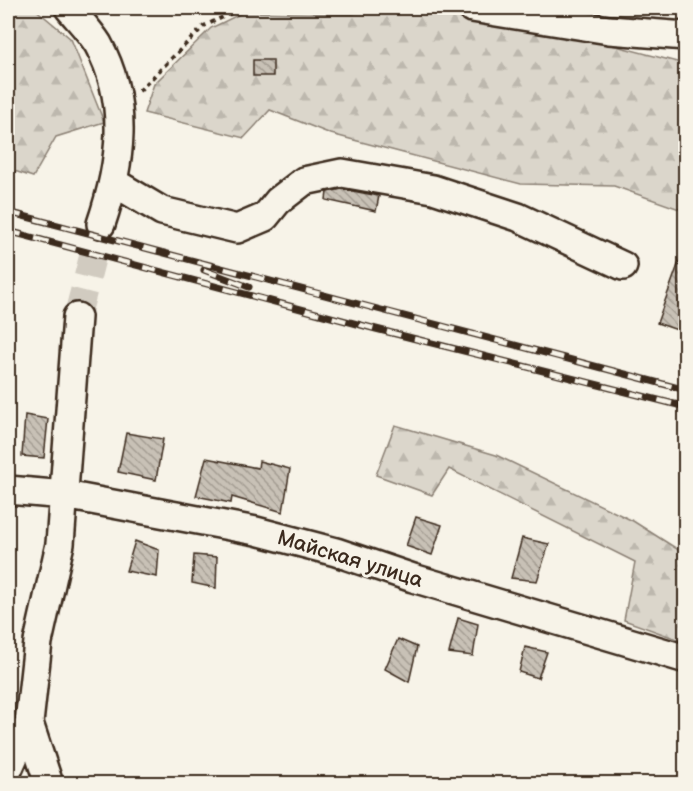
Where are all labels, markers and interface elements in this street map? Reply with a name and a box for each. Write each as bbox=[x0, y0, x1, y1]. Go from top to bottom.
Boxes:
street label: Майская улица bbox=[274, 525, 426, 593]

